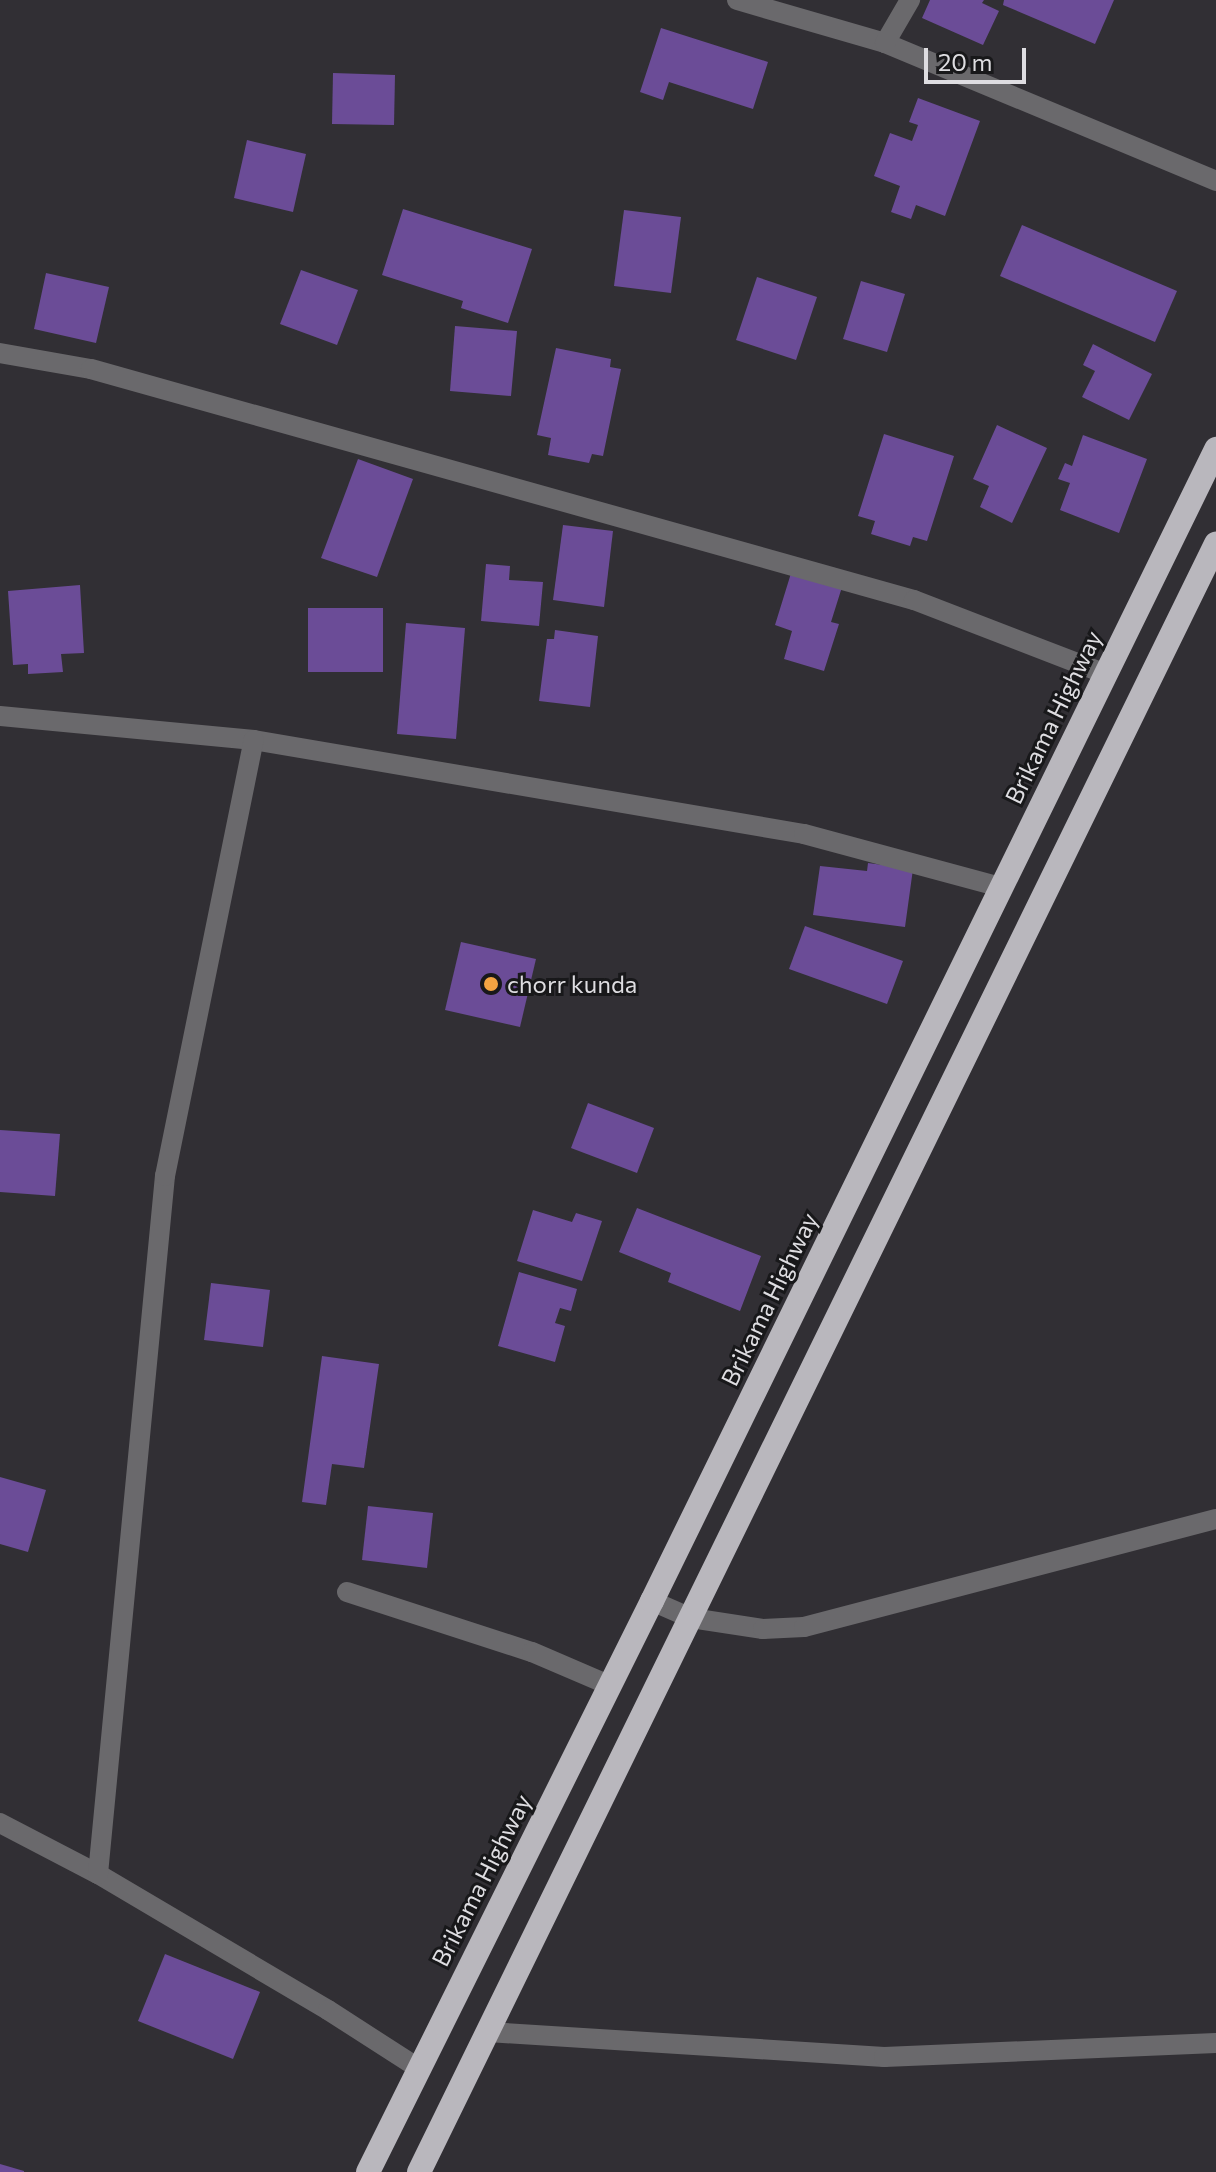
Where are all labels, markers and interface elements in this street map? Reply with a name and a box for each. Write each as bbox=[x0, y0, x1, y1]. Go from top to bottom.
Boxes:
scale bar bbox=[928, 32, 1030, 82]
text: 20 m bbox=[938, 47, 992, 76]
street label: Brikama Highway bbox=[999, 626, 1107, 808]
place label: chorr kunda bbox=[507, 970, 637, 998]
marker: chorr kunda bbox=[482, 975, 500, 993]
street label: Brikama Highway bbox=[715, 1208, 823, 1390]
street label: Brikama Highway bbox=[425, 1789, 537, 1971]

